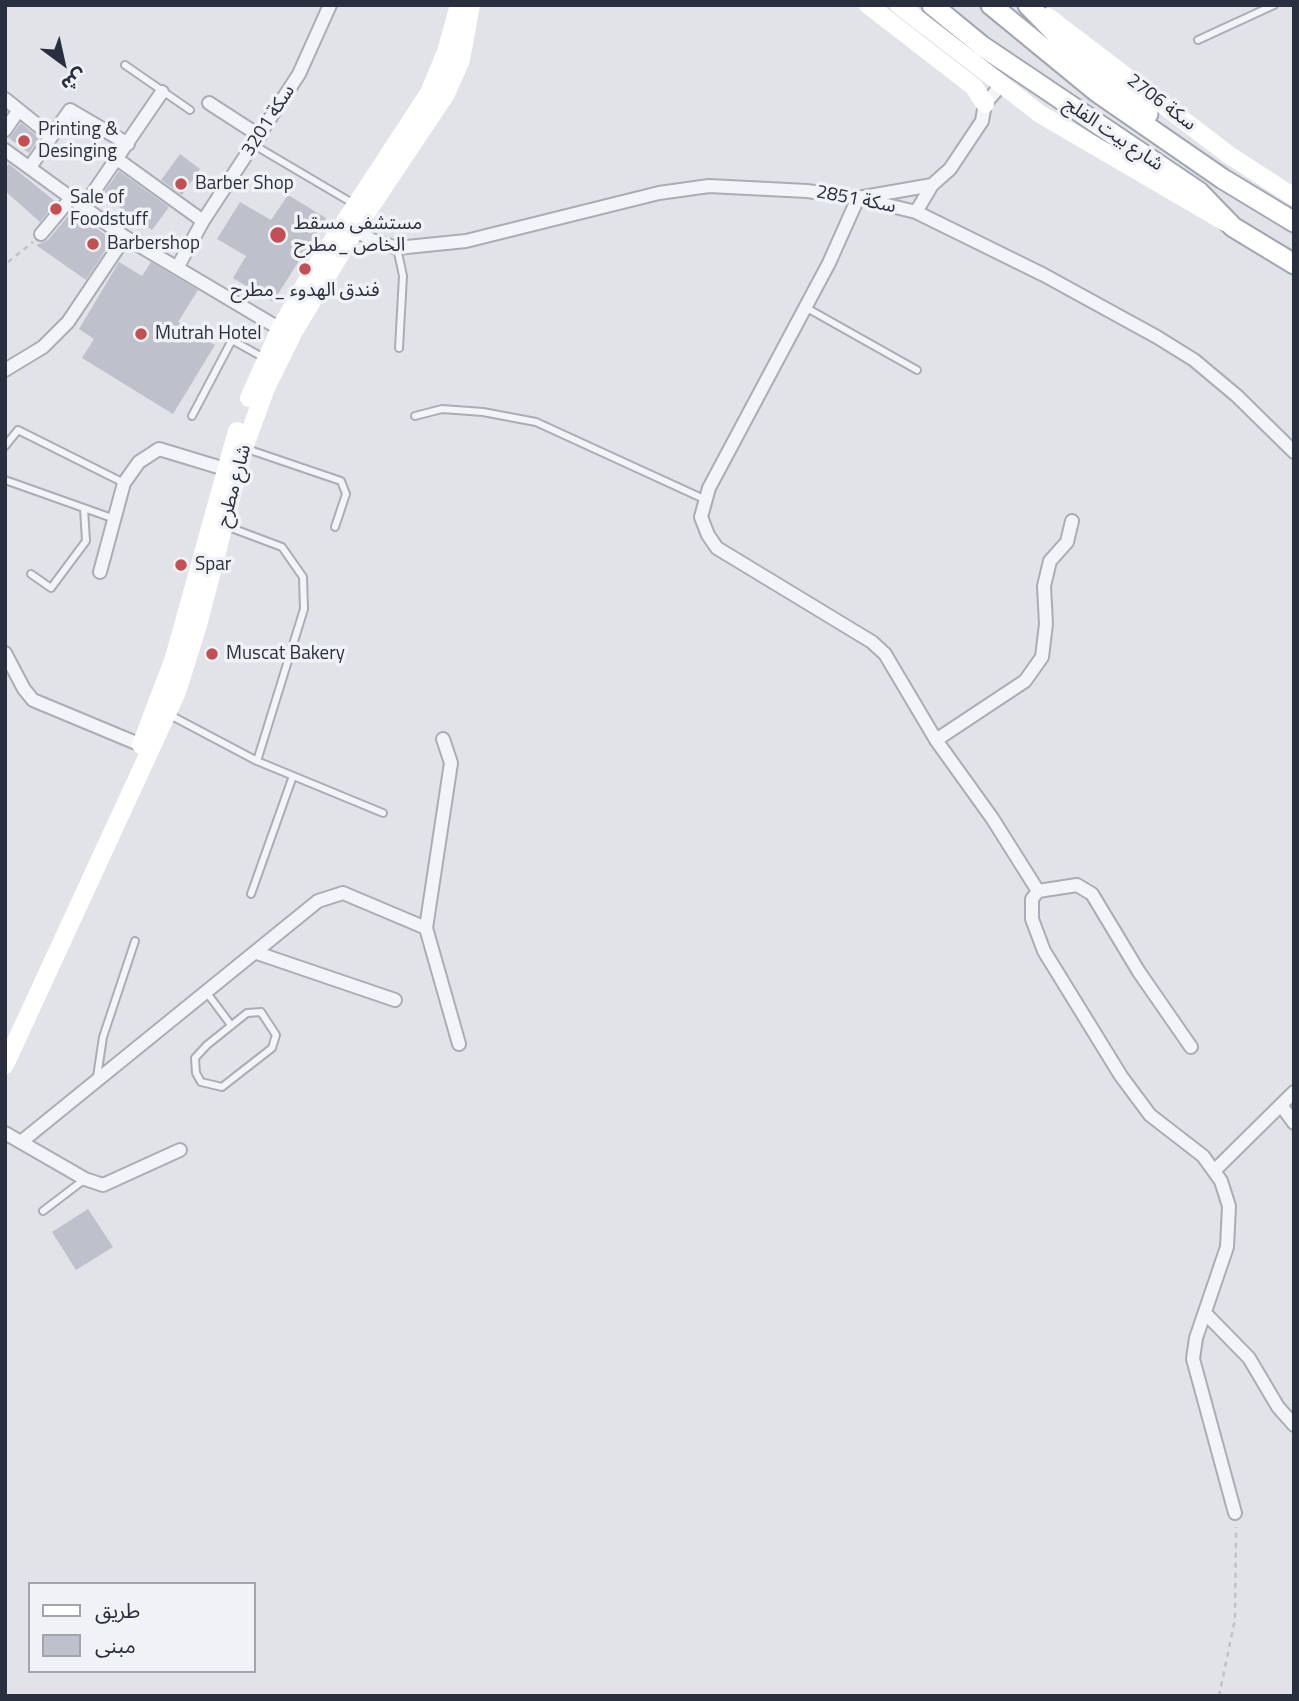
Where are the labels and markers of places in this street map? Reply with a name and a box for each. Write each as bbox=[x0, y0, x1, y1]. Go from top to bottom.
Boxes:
place label: Printing & Desinging bbox=[38, 119, 118, 163]
marker: Printing & Desinging bbox=[16, 133, 32, 149]
place label: Barber Shop bbox=[195, 173, 294, 195]
marker: Barber Shop bbox=[173, 176, 189, 192]
place label: Sale of Foodstuff bbox=[70, 187, 148, 231]
marker: Sale of Foodstuff bbox=[48, 201, 64, 217]
place label: مستشفى مسقط الخاص _مطرح bbox=[294, 213, 422, 257]
marker: مستشفى مسقط الخاص _مطرح bbox=[268, 225, 288, 245]
place label: Barbershop bbox=[107, 233, 200, 255]
marker: Barbershop bbox=[85, 236, 101, 252]
marker: فندق الهدوء _مطرح bbox=[297, 261, 313, 277]
place label: فندق الهدوء _مطرح bbox=[231, 280, 379, 302]
place label: Mutrah Hotel bbox=[155, 323, 262, 345]
marker: Mutrah Hotel bbox=[133, 326, 149, 342]
place label: Spar bbox=[195, 554, 231, 576]
marker: Spar bbox=[173, 557, 189, 573]
place label: Muscat Bakery bbox=[226, 643, 345, 665]
marker: Muscat Bakery bbox=[204, 646, 220, 662]

